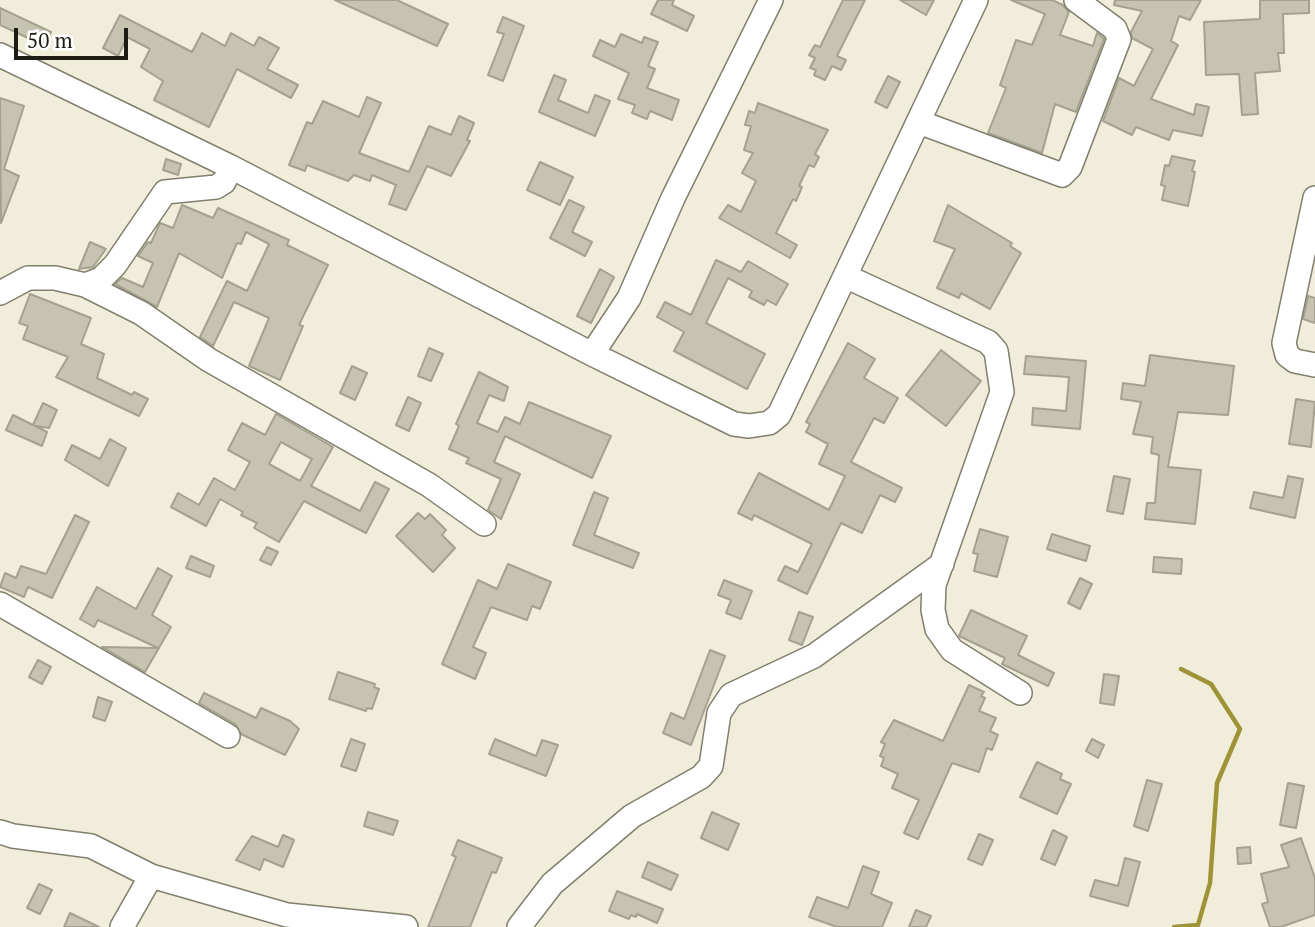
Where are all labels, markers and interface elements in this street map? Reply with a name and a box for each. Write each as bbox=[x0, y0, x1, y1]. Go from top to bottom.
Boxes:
scale bar bbox=[18, 14, 131, 58]
text: 50 m bbox=[27, 26, 73, 54]

